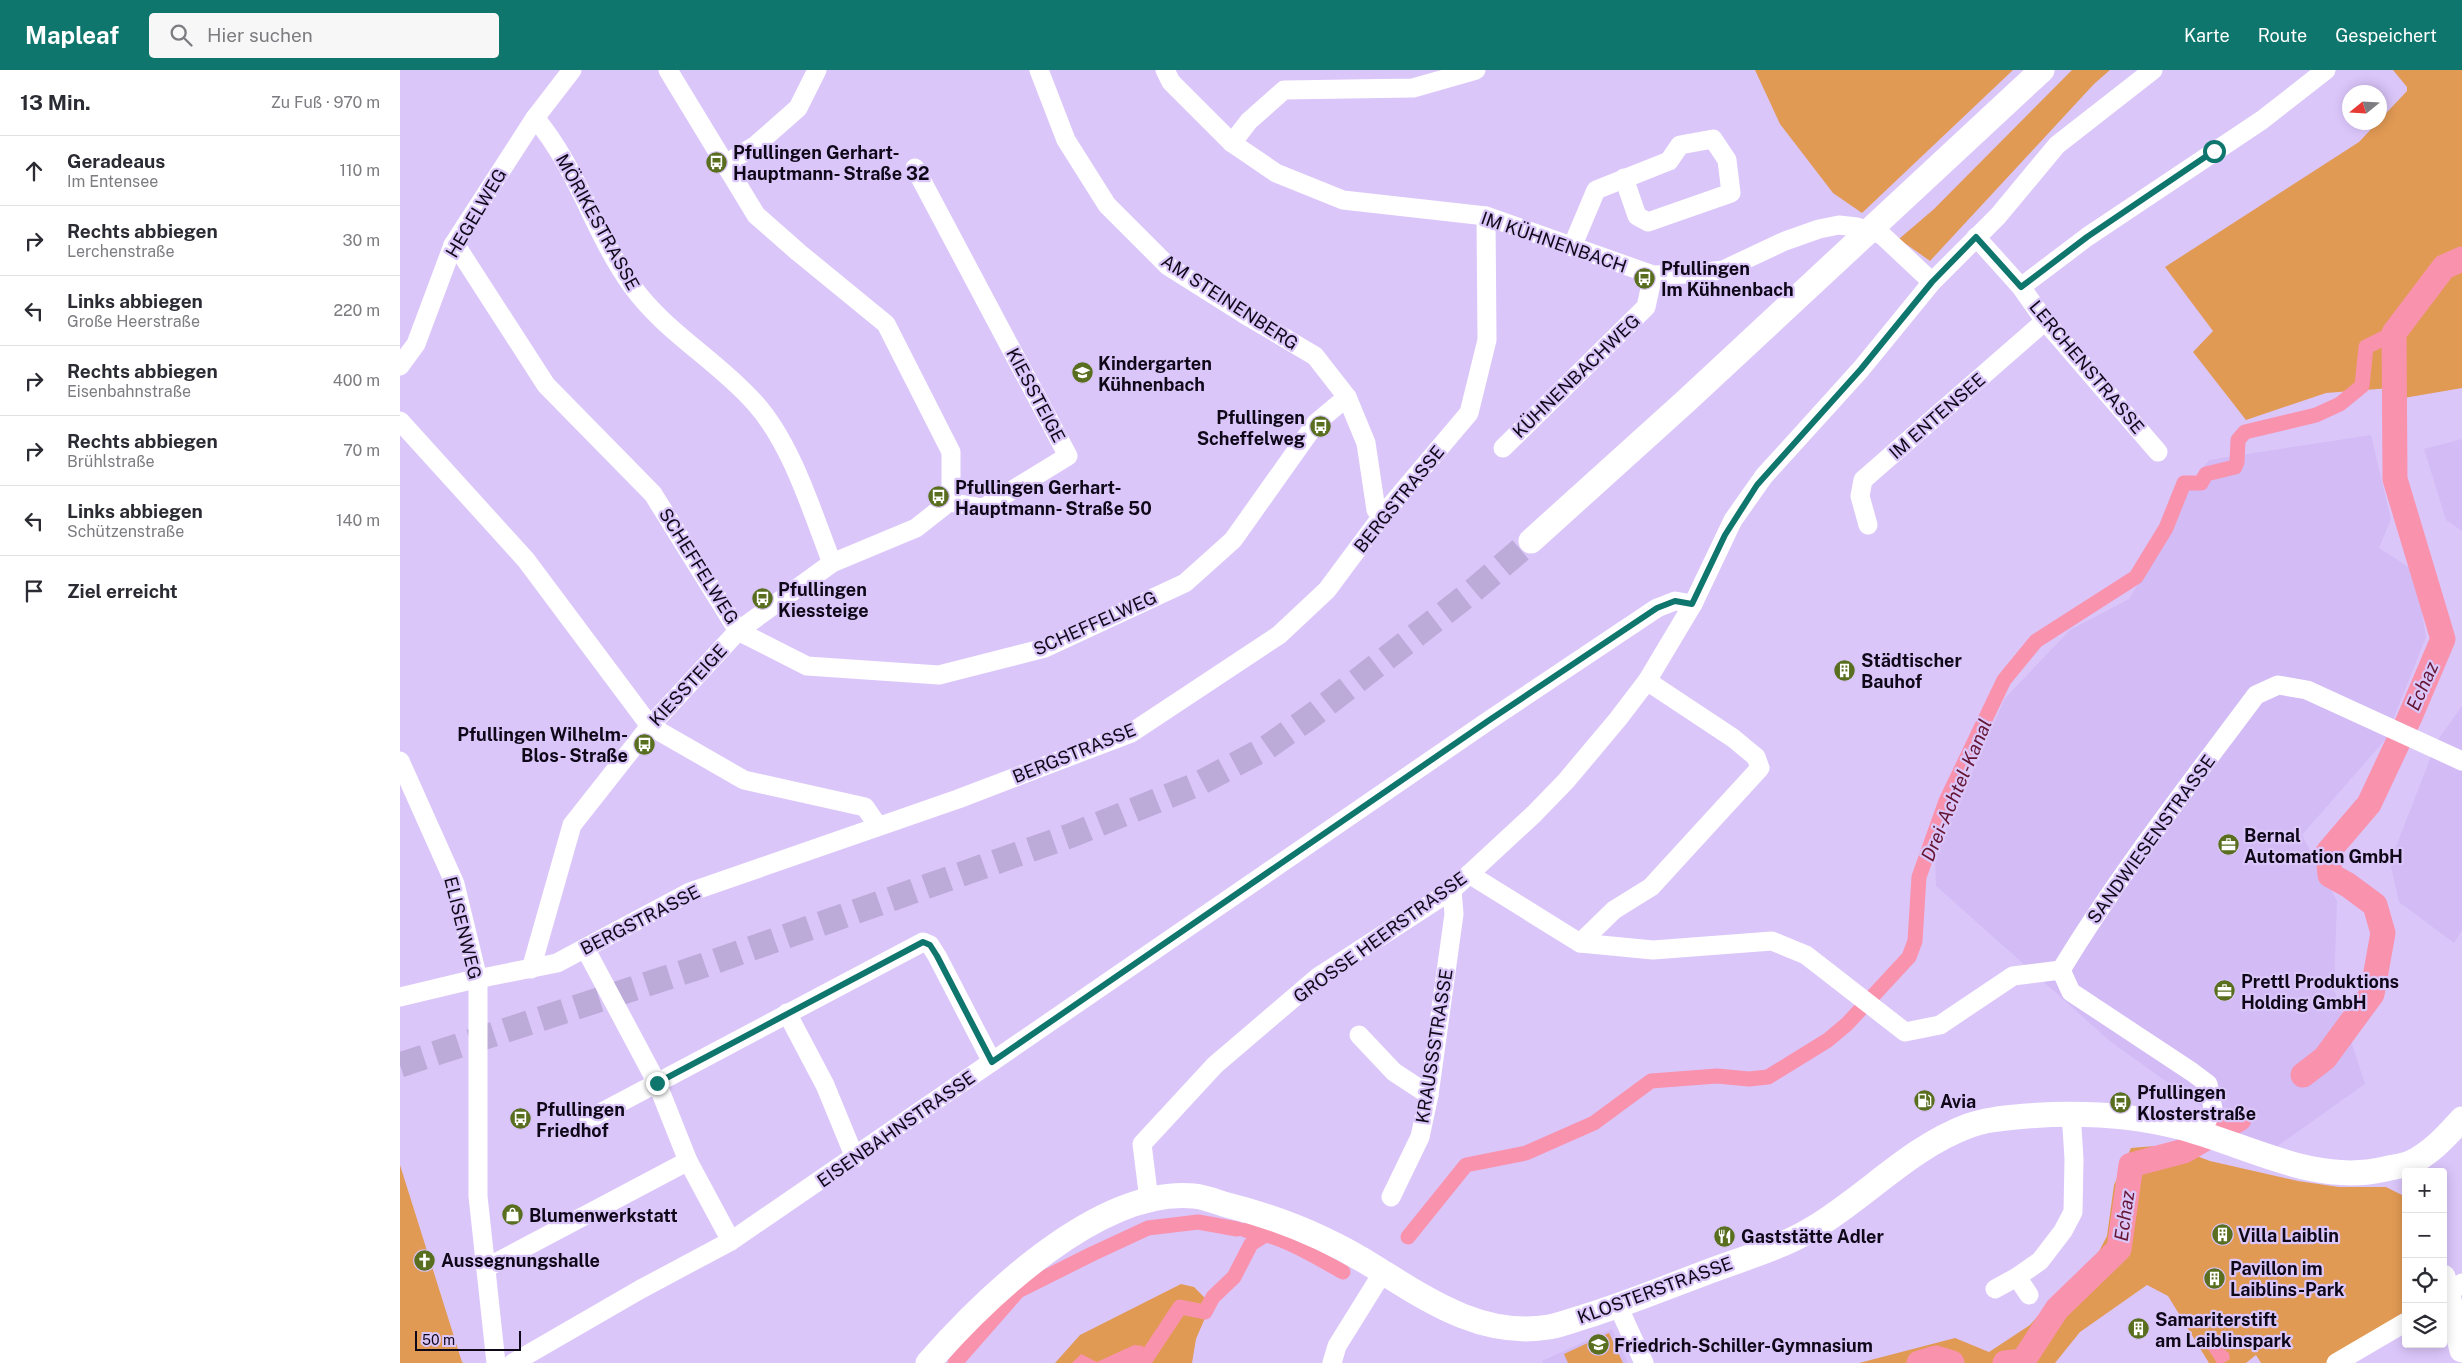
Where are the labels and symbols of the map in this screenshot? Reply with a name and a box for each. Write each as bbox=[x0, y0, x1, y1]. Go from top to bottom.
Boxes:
north arrow bbox=[2342, 85, 2387, 130]
route start bbox=[2203, 140, 2226, 163]
place label: Pfullingen Gerhart- Hauptmann- Straße 32 bbox=[733, 142, 929, 184]
street label: MÖRIKESTRASSE bbox=[552, 150, 645, 294]
bus stop icon: Pfullingen Gerhart- Hauptmann- Straße 32 bbox=[705, 150, 729, 174]
street label: HEGELWEG bbox=[441, 165, 511, 261]
street label: IM KÜHNENBACH bbox=[1478, 206, 1630, 277]
street label: AM STEINENBERG bbox=[1158, 250, 1302, 354]
place label: Pfullingen Im Kühnenbach bbox=[1661, 258, 1794, 300]
bus stop icon: Pfullingen Im Kühnenbach bbox=[1633, 266, 1657, 290]
street label: LERCHENSTRASSE bbox=[2025, 296, 2149, 438]
street label: KÜHNENBACHWEG bbox=[1507, 309, 1644, 442]
street label: KIESSTEIGE bbox=[1002, 344, 1070, 446]
place label: Kindergarten Kühnenbach bbox=[1098, 353, 1212, 395]
school or university icon: Kindergarten Kühnenbach bbox=[1070, 361, 1094, 385]
street label: IM ENTENSEE bbox=[1885, 369, 1989, 463]
place label: Pfullingen Scheffelweg bbox=[1197, 407, 1305, 449]
bus stop icon: Pfullingen Scheffelweg bbox=[1309, 415, 1333, 439]
street label: BERGSTRASSE bbox=[1350, 441, 1448, 557]
place label: Pfullingen Gerhart- Hauptmann- Straße 50 bbox=[955, 477, 1152, 519]
bus stop icon: Pfullingen Gerhart- Hauptmann- Straße 50 bbox=[927, 485, 951, 509]
street label: SCHEFFELWEG bbox=[655, 504, 743, 628]
place label: Pfullingen Kiessteige bbox=[778, 579, 869, 621]
street label: SCHEFFELWEG bbox=[1030, 586, 1160, 660]
bus stop icon: Pfullingen Kiessteige bbox=[750, 587, 774, 611]
street label: KIESSTEIGE bbox=[645, 640, 731, 730]
place label: Städtischer Bauhof bbox=[1861, 650, 1962, 692]
building icon: Städtischer Bauhof bbox=[1833, 658, 1857, 682]
water label: Echaz bbox=[2402, 658, 2442, 714]
water label: Drei-Achtel-Kanal bbox=[1916, 716, 1996, 864]
street label: BERGSTRASSE bbox=[1009, 719, 1139, 787]
place label: Pfullingen Wilhelm- Blos- Straße bbox=[457, 724, 628, 766]
bus stop icon: Pfullingen Wilhelm- Blos- Straße bbox=[632, 732, 656, 756]
street label: SANDWIESENSTRASSE bbox=[2083, 751, 2219, 927]
place label: Bernal Automation GmbH bbox=[2244, 825, 2403, 867]
office icon: Bernal Automation GmbH bbox=[2216, 833, 2240, 857]
street label: GROSSE HEERSTRASSE bbox=[1289, 867, 1471, 1007]
street label: ELISENWEG bbox=[440, 874, 486, 982]
street label: BERGSTRASSE bbox=[577, 881, 703, 959]
street label: KRAUSSSTRASSE bbox=[1411, 967, 1457, 1125]
place label: Prettl Produktions Holding GmbH bbox=[2241, 971, 2399, 1013]
office icon: Prettl Produktions Holding GmbH bbox=[2213, 979, 2237, 1003]
street label: EISENBAHNSTRASSE bbox=[813, 1067, 979, 1191]
route end bbox=[646, 1072, 669, 1095]
place label: Pfullingen Klosterstraße bbox=[2137, 1082, 2256, 1124]
fuel station icon: Avia bbox=[1912, 1089, 1936, 1113]
bus stop icon: Pfullingen Klosterstraße bbox=[2109, 1090, 2133, 1114]
place label: Avia bbox=[1940, 1091, 1976, 1112]
place label: Pfullingen Friedhof bbox=[536, 1099, 625, 1141]
bus stop icon: Pfullingen Friedhof bbox=[508, 1107, 532, 1131]
water label: Echaz bbox=[2110, 1189, 2138, 1243]
shop icon: Blumenwerkstatt bbox=[501, 1203, 525, 1227]
place label: Blumenwerkstatt bbox=[529, 1205, 678, 1226]
building icon: Villa Laiblin bbox=[2210, 1223, 2234, 1247]
restaurant icon: Gaststätte Adler bbox=[1713, 1224, 1737, 1248]
place label: Villa Laiblin bbox=[2238, 1225, 2339, 1246]
place label: Gaststätte Adler bbox=[1741, 1226, 1884, 1247]
church icon: Aussegnungshalle bbox=[413, 1248, 437, 1272]
place label: Aussegnungshalle bbox=[441, 1250, 600, 1271]
street label: KLOSTERSTRASSE bbox=[1575, 1252, 1735, 1328]
place label: Pavillon im Laiblins-Park bbox=[2230, 1258, 2345, 1300]
building icon: Pavillon im Laiblins-Park bbox=[2202, 1266, 2226, 1290]
place label: Samariterstift am Laiblinspark bbox=[2155, 1309, 2292, 1351]
building icon: Samariterstift am Laiblinspark bbox=[2127, 1317, 2151, 1341]
scale bar bbox=[415, 1328, 521, 1351]
school or university icon: Friedrich-Schiller-Gymnasium bbox=[1586, 1333, 1610, 1357]
place label: Friedrich-Schiller-Gymnasium bbox=[1614, 1335, 1873, 1356]

